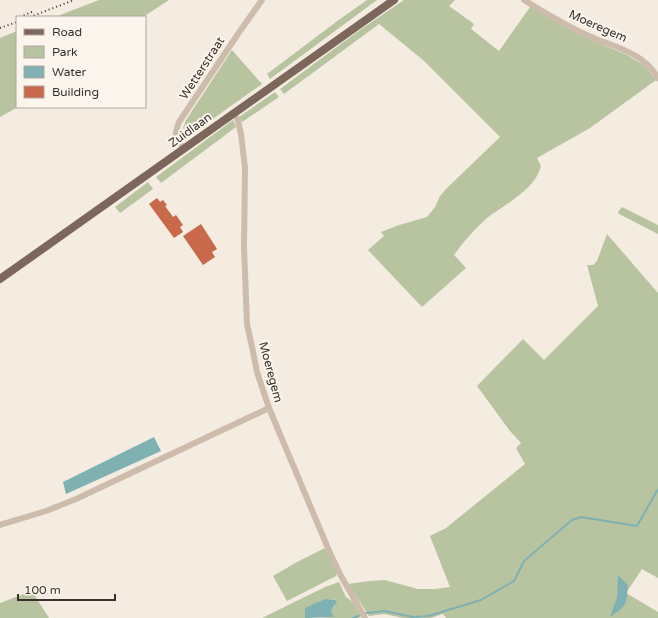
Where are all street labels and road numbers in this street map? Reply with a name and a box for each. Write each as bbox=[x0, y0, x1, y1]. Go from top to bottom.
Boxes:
street label: Moeregem bbox=[567, 7, 629, 45]
street label: Wetterstraat bbox=[177, 34, 228, 102]
street label: Zuidlaan bbox=[166, 110, 214, 150]
street label: Moeregem bbox=[256, 340, 286, 404]

